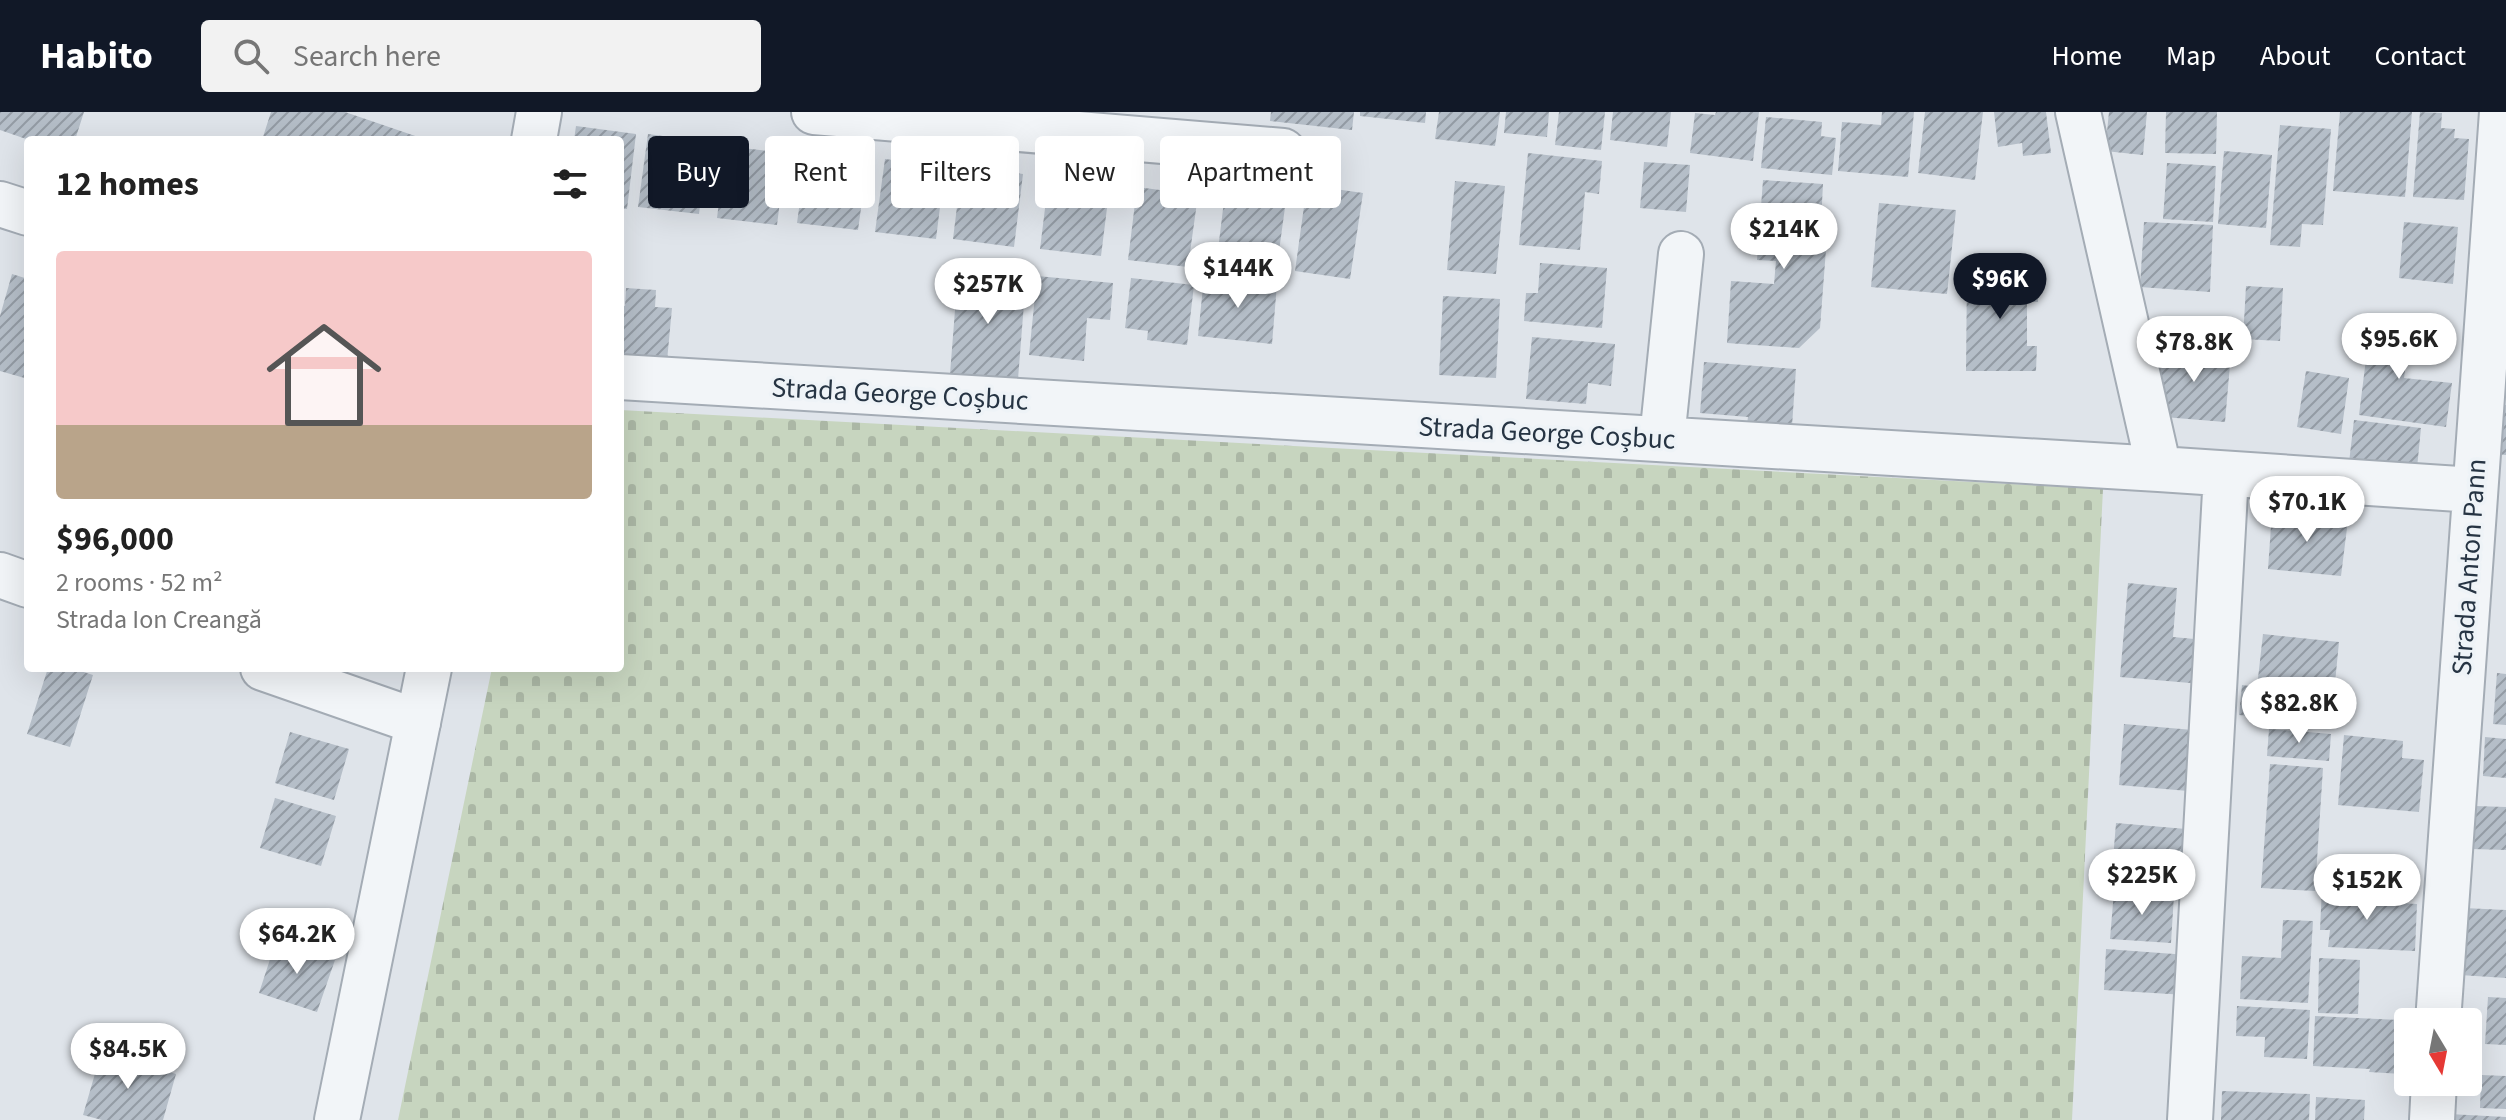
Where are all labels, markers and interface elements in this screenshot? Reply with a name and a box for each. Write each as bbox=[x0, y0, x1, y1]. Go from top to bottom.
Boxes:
search box bbox=[201, 20, 761, 92]
text: Habito bbox=[40, 29, 153, 83]
icon: search bbox=[229, 34, 273, 78]
text: Search here bbox=[293, 35, 441, 78]
text: Home bbox=[2051, 36, 2122, 76]
text: Map bbox=[2166, 36, 2216, 76]
text: About bbox=[2260, 36, 2331, 76]
text: Contact bbox=[2375, 36, 2466, 76]
chip: Buy bbox=[648, 136, 749, 208]
chip: Rent bbox=[765, 136, 875, 208]
chip: Filters bbox=[891, 136, 1019, 208]
chip: New bbox=[1035, 136, 1144, 208]
chip: Apartment bbox=[1160, 136, 1341, 208]
text: 12 homes bbox=[56, 160, 199, 209]
icon: filters bbox=[548, 162, 592, 206]
pin: $214K bbox=[1728, 203, 1840, 271]
text: $214K bbox=[1749, 210, 1819, 247]
pin: $144K bbox=[1182, 242, 1294, 310]
text: $144K bbox=[1203, 249, 1273, 286]
pin: $96K bbox=[1953, 253, 2047, 321]
pin: $257K bbox=[932, 258, 1044, 326]
text: $96K bbox=[1971, 260, 2029, 297]
text: $257K bbox=[953, 265, 1023, 302]
icon: home bbox=[252, 303, 396, 447]
pin: $95.6K bbox=[2334, 313, 2464, 381]
pin: $78.8K bbox=[2129, 316, 2259, 384]
text: $95.6K bbox=[2360, 320, 2438, 357]
text: $78.8K bbox=[2155, 323, 2233, 360]
street label: Strada George Coșbuc bbox=[770, 367, 1030, 421]
street label: Strada George Coșbuc bbox=[1417, 406, 1677, 460]
street label: Strada Anton Pann bbox=[2441, 457, 2497, 677]
pin: $70.1K bbox=[2242, 476, 2372, 544]
text: $70.1K bbox=[2268, 483, 2346, 520]
text: $96,000 bbox=[56, 515, 174, 564]
text: 2 rooms · 52 m² bbox=[56, 564, 223, 601]
text: Strada Ion Creangă bbox=[56, 601, 262, 638]
pin: $82.8K bbox=[2234, 677, 2364, 745]
text: $82.8K bbox=[2260, 684, 2338, 721]
pin: $225K bbox=[2086, 849, 2198, 917]
pin: $152K bbox=[2311, 854, 2423, 922]
text: $225K bbox=[2107, 856, 2177, 893]
text: $152K bbox=[2332, 861, 2402, 898]
pin: $64.2K bbox=[232, 908, 362, 976]
text: $64.2K bbox=[258, 915, 336, 952]
north arrow bbox=[2394, 1008, 2482, 1096]
map controls bbox=[2394, 1008, 2482, 1096]
pin: $84.5K bbox=[63, 1023, 193, 1091]
text: $84.5K bbox=[89, 1030, 167, 1067]

